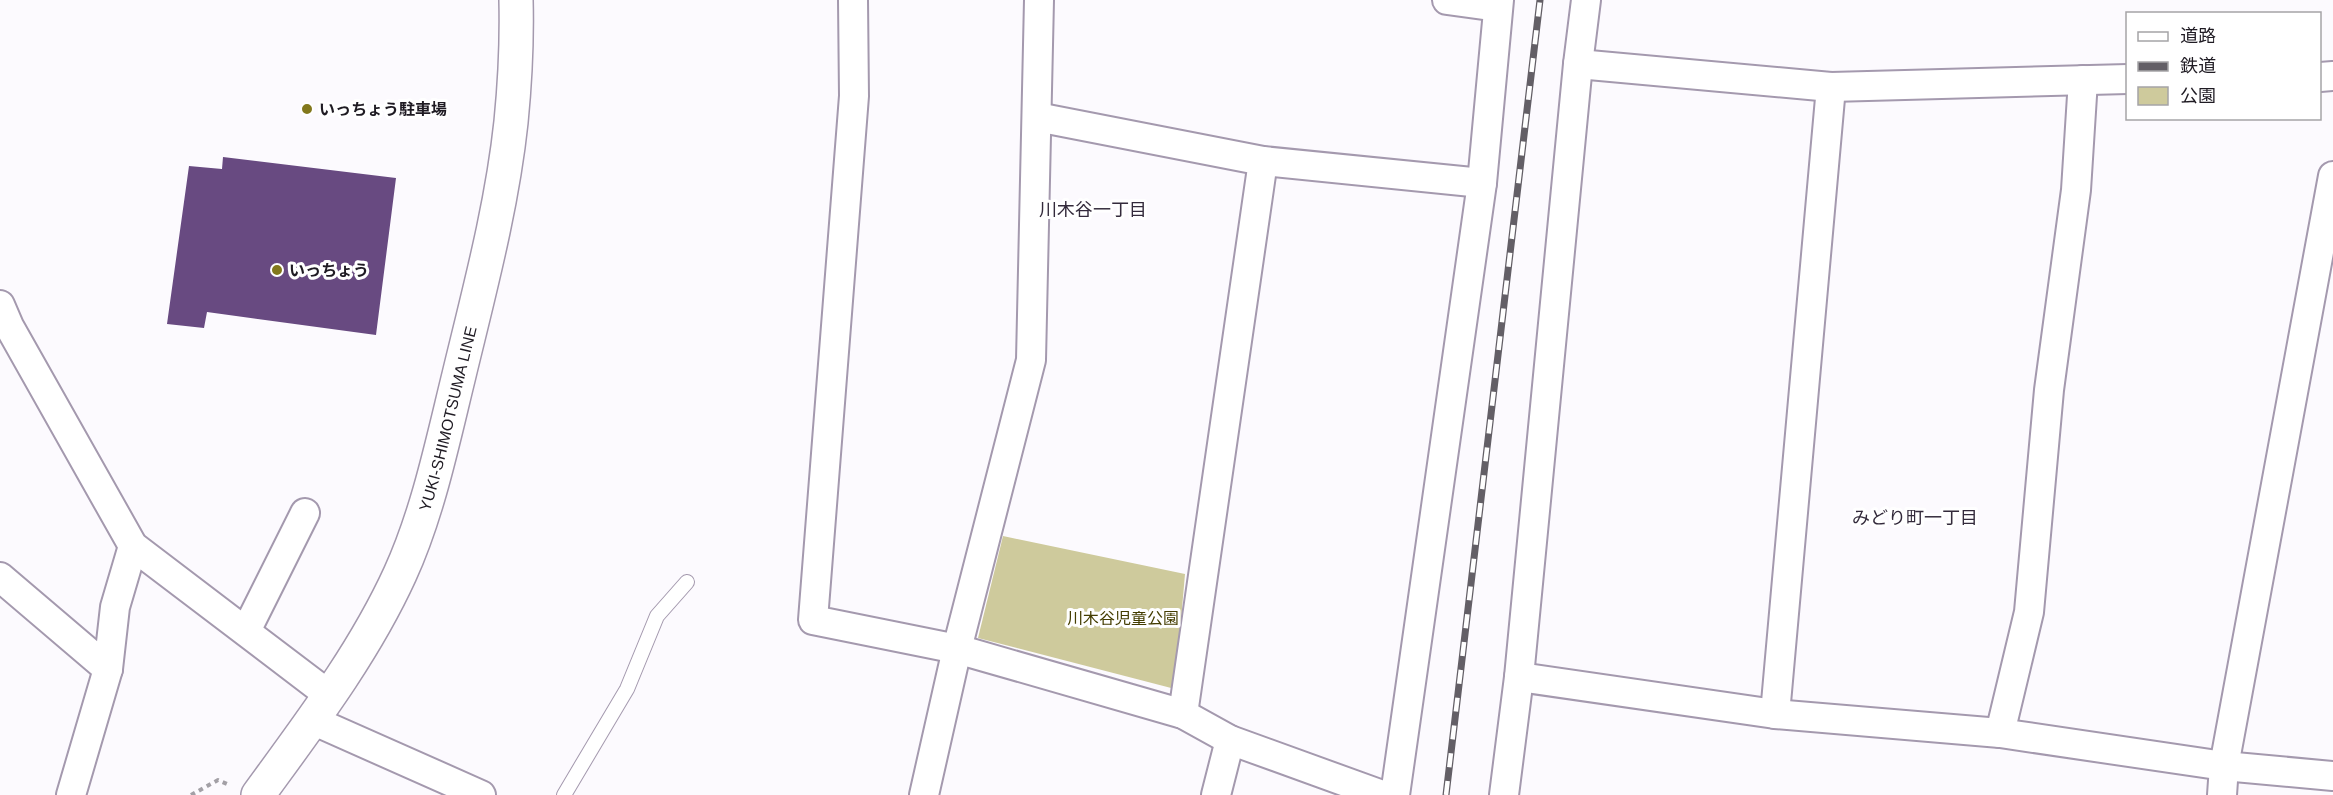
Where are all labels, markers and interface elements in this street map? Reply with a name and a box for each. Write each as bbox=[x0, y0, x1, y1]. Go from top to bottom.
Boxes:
legend bbox=[2126, 12, 2321, 120]
text: 道路 bbox=[2180, 26, 2216, 46]
text: 鉄道 bbox=[2180, 56, 2216, 76]
text: 公園 bbox=[2180, 86, 2216, 106]
place label: いっちょう駐車場 bbox=[319, 101, 447, 118]
marker: いっちょう駐車場 bbox=[300, 102, 314, 116]
district label: 川木谷一丁目 bbox=[1039, 200, 1147, 220]
place label: いっちょう bbox=[289, 262, 369, 279]
marker: いっちょう bbox=[270, 263, 284, 277]
street label: YUKI-SHIMOTSUMA LINE bbox=[416, 324, 480, 513]
district label: みどり町一丁目 bbox=[1852, 508, 1978, 528]
park label: 川木谷児童公園 bbox=[1067, 610, 1179, 627]

